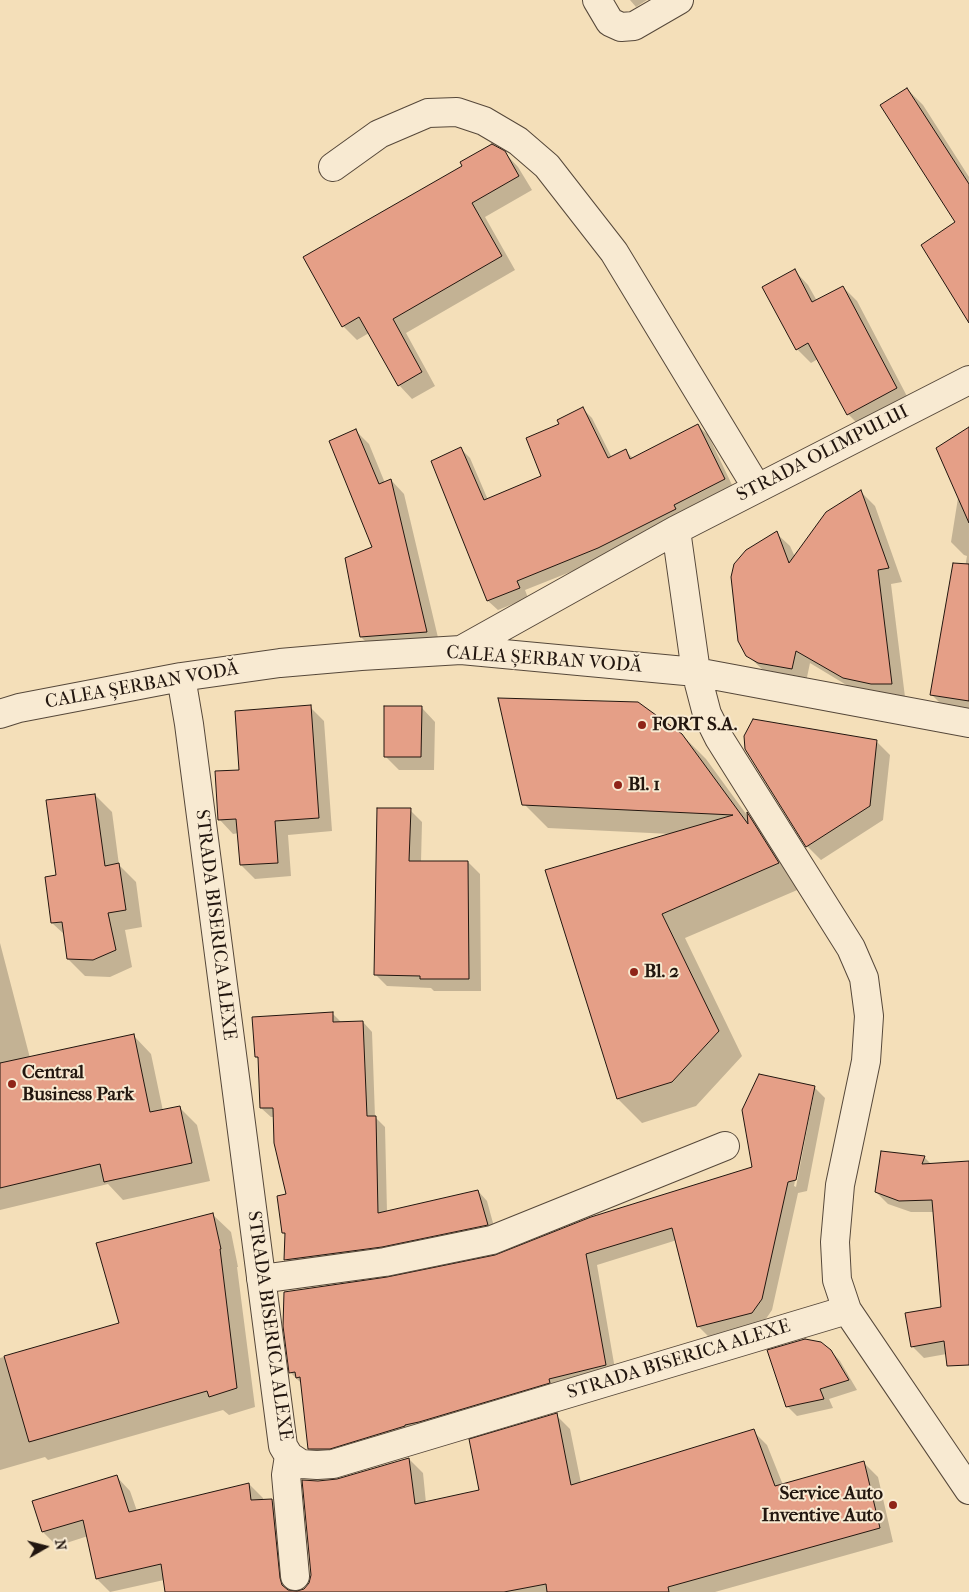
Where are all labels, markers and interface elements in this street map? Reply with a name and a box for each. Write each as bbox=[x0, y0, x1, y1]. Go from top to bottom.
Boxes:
street label: STRADA OLIMPULUI bbox=[733, 401, 913, 507]
street label: CALEA ȘERBAN VODĂ bbox=[445, 642, 643, 678]
street label: CALEA ȘERBAN VODĂ bbox=[43, 658, 241, 714]
place label: FORT S.A. bbox=[652, 714, 737, 736]
marker: FORT S.A. bbox=[636, 719, 648, 731]
place label: Bl. 1 bbox=[628, 774, 660, 796]
marker: Bl. 1 bbox=[612, 779, 624, 791]
street label: STRADA BISERICA ALEXE bbox=[190, 808, 240, 1042]
place label: Bl. 2 bbox=[644, 961, 679, 983]
marker: Bl. 2 bbox=[628, 966, 640, 978]
place label: Central Business Park bbox=[22, 1062, 134, 1106]
marker: Central Business Park bbox=[6, 1078, 18, 1090]
street label: STRADA BISERICA ALEXE bbox=[242, 1209, 296, 1443]
street label: STRADA BISERICA ALEXE bbox=[565, 1315, 793, 1405]
place label: Service Auto Inventive Auto bbox=[762, 1483, 883, 1527]
marker: Service Auto Inventive Auto bbox=[887, 1499, 899, 1511]
north arrow bbox=[20, 1522, 70, 1572]
text: N bbox=[51, 1538, 70, 1551]

